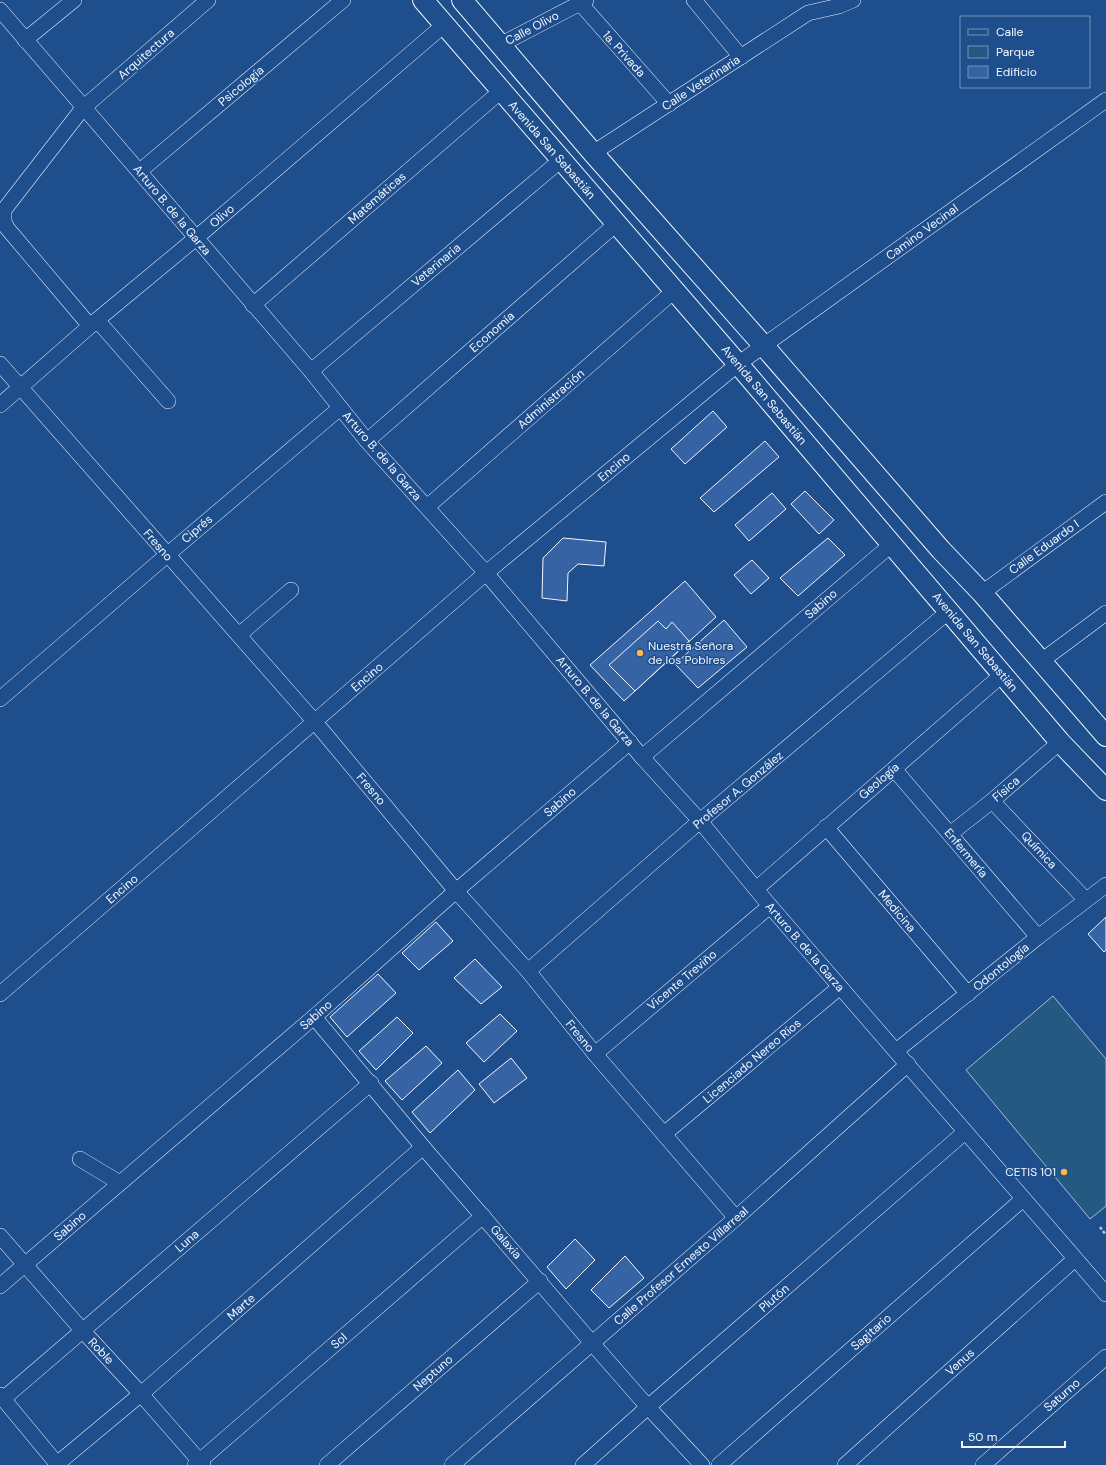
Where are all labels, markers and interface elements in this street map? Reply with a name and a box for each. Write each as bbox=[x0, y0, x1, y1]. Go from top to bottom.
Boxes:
street label: Calle Olivo bbox=[502, 7, 562, 49]
legend bbox=[960, 16, 1090, 88]
text: Calle bbox=[996, 24, 1023, 40]
street label: Arquitectura bbox=[114, 25, 178, 83]
street label: 1a. Privada bbox=[599, 28, 649, 80]
text: Parque bbox=[996, 44, 1035, 60]
street label: Calle Veterinaria bbox=[659, 52, 743, 114]
street label: Psicología bbox=[215, 62, 267, 110]
text: Edificio bbox=[996, 64, 1037, 80]
street label: Avenida San Sebastián bbox=[505, 97, 599, 203]
street label: Arturo B. de la Garza bbox=[129, 161, 215, 259]
street label: Matemáticas bbox=[345, 168, 409, 228]
street label: Camino Vecinal bbox=[883, 200, 961, 264]
street label: Olivo bbox=[206, 201, 238, 231]
street label: Veterinaria bbox=[408, 240, 464, 290]
street label: Economía bbox=[466, 308, 518, 356]
street label: Avenida San Sebastián bbox=[718, 342, 810, 448]
street label: Administración bbox=[514, 365, 588, 432]
street label: Arturo B. de la Garza bbox=[339, 408, 425, 504]
street label: Encino bbox=[595, 449, 633, 485]
street label: Ciprés bbox=[178, 511, 216, 547]
street label: Calle Eduardo I bbox=[1006, 516, 1082, 578]
street label: Fresno bbox=[140, 526, 176, 564]
street label: Sabino bbox=[801, 586, 841, 622]
street label: Avenida San Sebastián bbox=[929, 589, 1021, 695]
place label: Nuestra Señora de los Poblres bbox=[648, 638, 733, 668]
marker: Nuestra Señora de los Poblres bbox=[635, 648, 645, 658]
street label: Arturo B. de la Garza bbox=[552, 652, 638, 750]
street label: Encino bbox=[348, 659, 386, 695]
street label: Profesor A. González bbox=[689, 747, 787, 833]
street label: Geología bbox=[855, 759, 903, 803]
street label: Fresno bbox=[353, 770, 389, 808]
street label: Física bbox=[989, 773, 1023, 805]
street label: Sabino bbox=[540, 784, 580, 820]
street label: Enfermería bbox=[941, 825, 991, 881]
street label: Química bbox=[1018, 828, 1060, 872]
street label: Encino bbox=[103, 871, 141, 907]
street label: Medicina bbox=[875, 887, 919, 935]
street label: Arturo B. de la Garza bbox=[762, 899, 848, 995]
street label: Odontología bbox=[970, 939, 1032, 995]
street label: Vicente Treviño bbox=[644, 946, 720, 1014]
street label: Sabino bbox=[296, 997, 336, 1033]
street label: Licenciado Nereo Ríos bbox=[700, 1015, 804, 1107]
street label: Fresno bbox=[562, 1016, 598, 1056]
place label: CETIS 101 bbox=[1005, 1164, 1056, 1180]
marker: CETIS 101 bbox=[1059, 1167, 1069, 1177]
street label: Calle Profesor Ernesto Villarreal bbox=[610, 1203, 752, 1329]
street label: Sabino bbox=[50, 1208, 90, 1244]
street label: Galaxia bbox=[487, 1222, 525, 1262]
street label: Luna bbox=[172, 1226, 202, 1256]
street label: Plutón bbox=[756, 1280, 793, 1316]
street label: Marte bbox=[224, 1290, 259, 1324]
street label: Sagitario bbox=[847, 1310, 895, 1354]
street label: Sol bbox=[327, 1329, 351, 1353]
street label: Roble bbox=[85, 1334, 118, 1368]
street label: Venus bbox=[942, 1345, 978, 1379]
street label: Neptuno bbox=[410, 1351, 456, 1395]
street label: Saturno bbox=[1040, 1375, 1084, 1415]
scale bar bbox=[962, 1423, 1065, 1449]
text: 50 m bbox=[968, 1429, 997, 1445]

